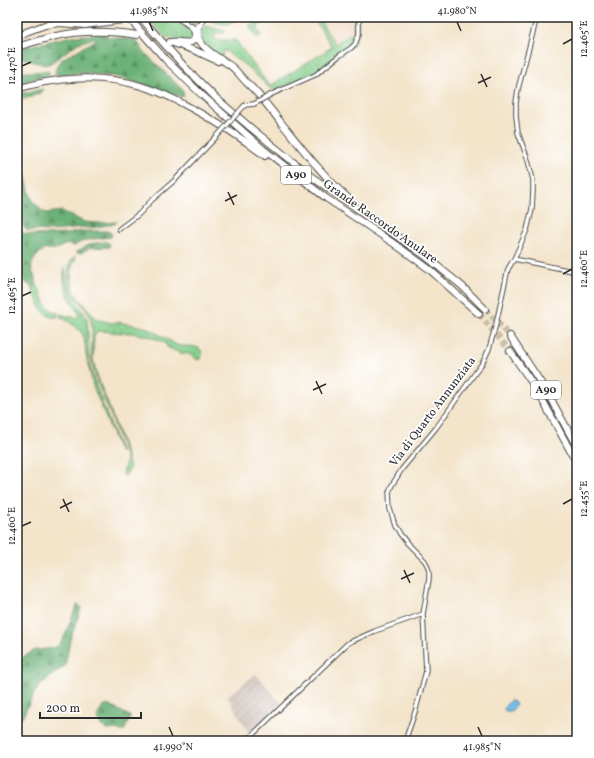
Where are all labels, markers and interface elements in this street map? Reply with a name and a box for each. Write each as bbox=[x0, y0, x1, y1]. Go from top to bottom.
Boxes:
text: 41.985°N bbox=[130, 4, 169, 18]
text: 41.980°N bbox=[437, 4, 477, 18]
text: 12.465°E bbox=[577, 20, 591, 58]
text: 12.470°E bbox=[5, 47, 19, 85]
road number: A90 bbox=[281, 166, 311, 184]
street label: Grande Raccordo Anulare bbox=[320, 176, 441, 268]
text: 12.460°E bbox=[577, 250, 591, 288]
text: 12.465°E bbox=[5, 277, 19, 315]
street label: Via di Quarto Annunziata bbox=[386, 354, 480, 470]
road number: A90 bbox=[531, 381, 561, 399]
text: 12.455°E bbox=[577, 481, 591, 517]
text: 12.460°E bbox=[5, 507, 19, 545]
scale bar bbox=[40, 694, 141, 720]
text: 200 m bbox=[46, 701, 80, 717]
text: 41.990°N bbox=[153, 740, 194, 754]
text: 41.985°N bbox=[463, 740, 502, 754]

